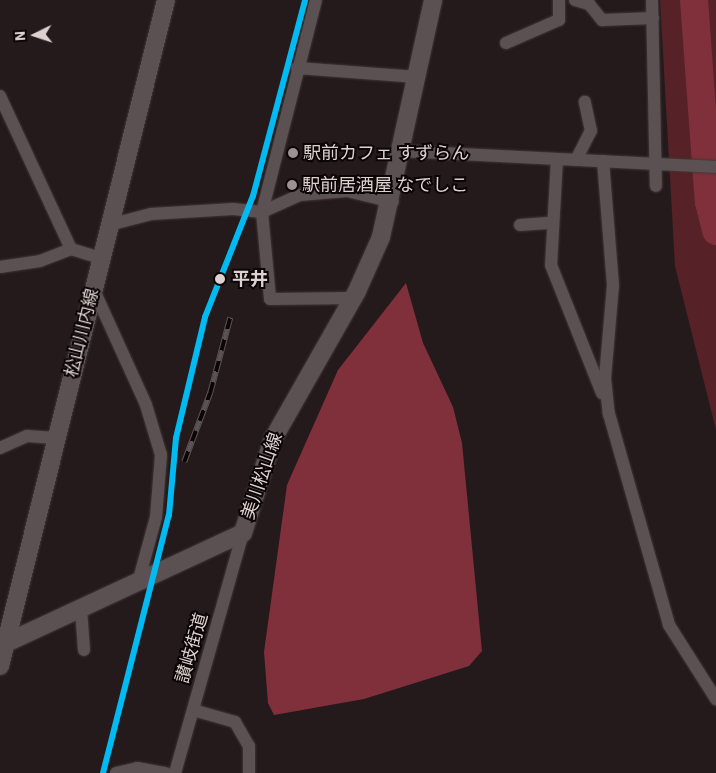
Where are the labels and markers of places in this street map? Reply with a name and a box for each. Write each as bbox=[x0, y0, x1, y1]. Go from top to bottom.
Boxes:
place label: 駅前カフェ すずらん bbox=[303, 142, 469, 164]
marker: 駅前カフェ すずらん bbox=[287, 147, 299, 159]
place label: 駅前居酒屋 なでしこ bbox=[302, 174, 468, 196]
marker: 駅前居酒屋 なでしこ bbox=[286, 179, 298, 191]
place label: 平井 bbox=[232, 268, 268, 290]
marker: 平井 bbox=[212, 271, 228, 287]

